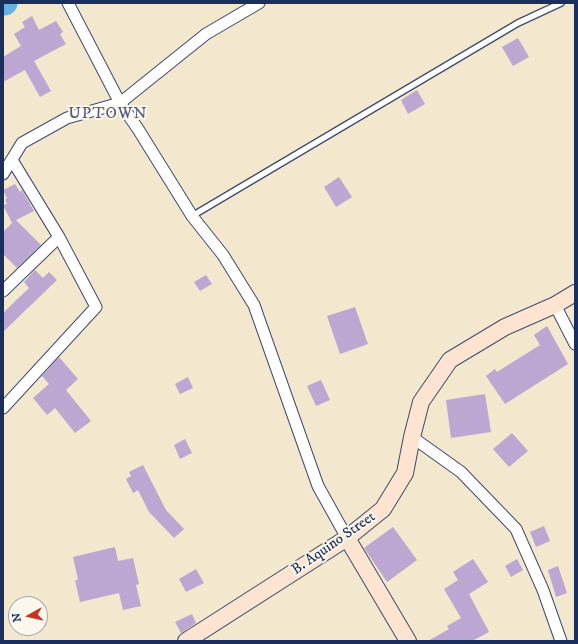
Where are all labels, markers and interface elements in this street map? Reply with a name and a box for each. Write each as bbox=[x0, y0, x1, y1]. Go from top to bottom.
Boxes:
district label: UPTOWN bbox=[68, 105, 148, 125]
street label: B. Aquino Street bbox=[289, 508, 379, 580]
north arrow bbox=[8, 596, 48, 636]
text: N bbox=[10, 612, 25, 623]

